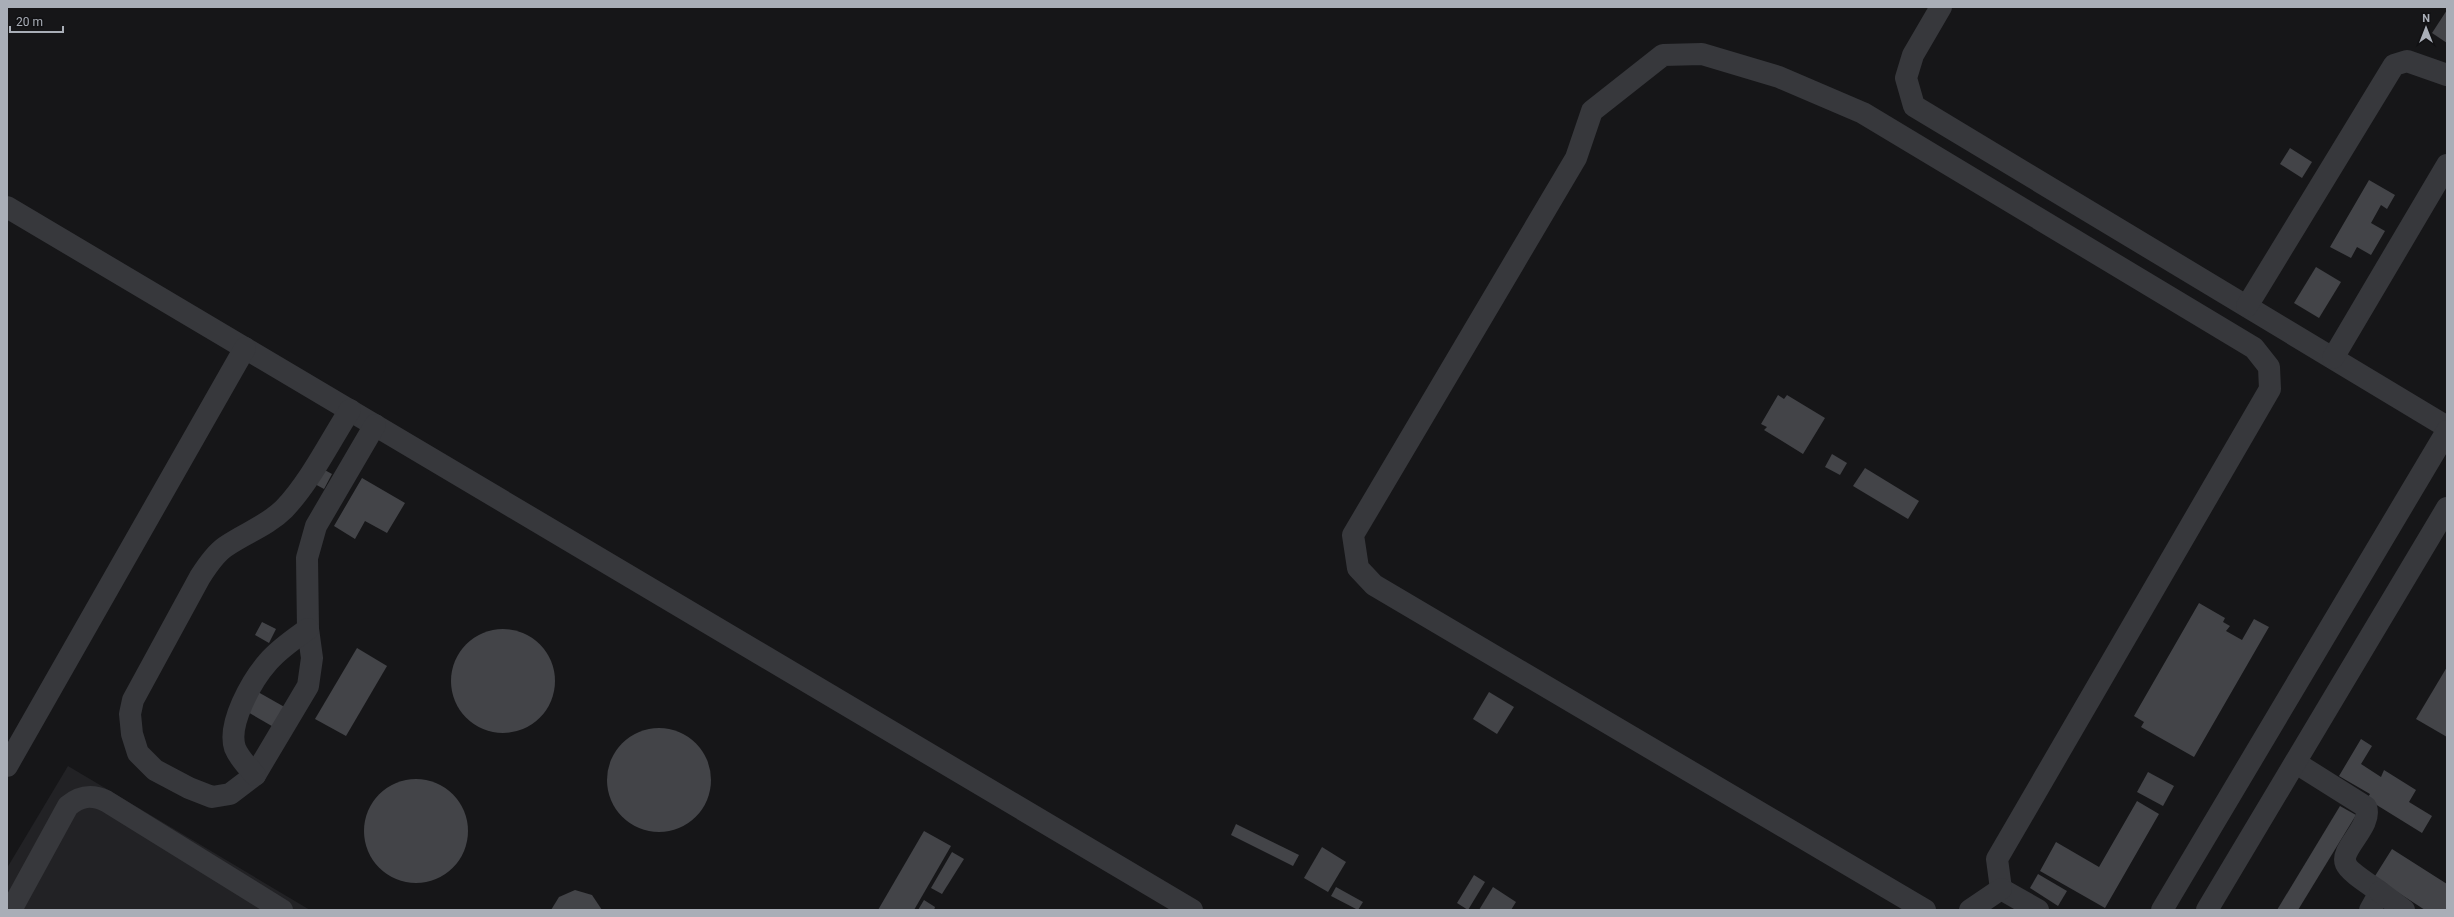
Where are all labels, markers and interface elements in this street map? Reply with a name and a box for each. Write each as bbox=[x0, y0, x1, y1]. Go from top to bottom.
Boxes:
scale bar bbox=[10, 8, 63, 34]
north arrow bbox=[2406, 8, 2446, 48]
text: N bbox=[2422, 12, 2430, 25]
text: 20 m bbox=[16, 15, 43, 29]

